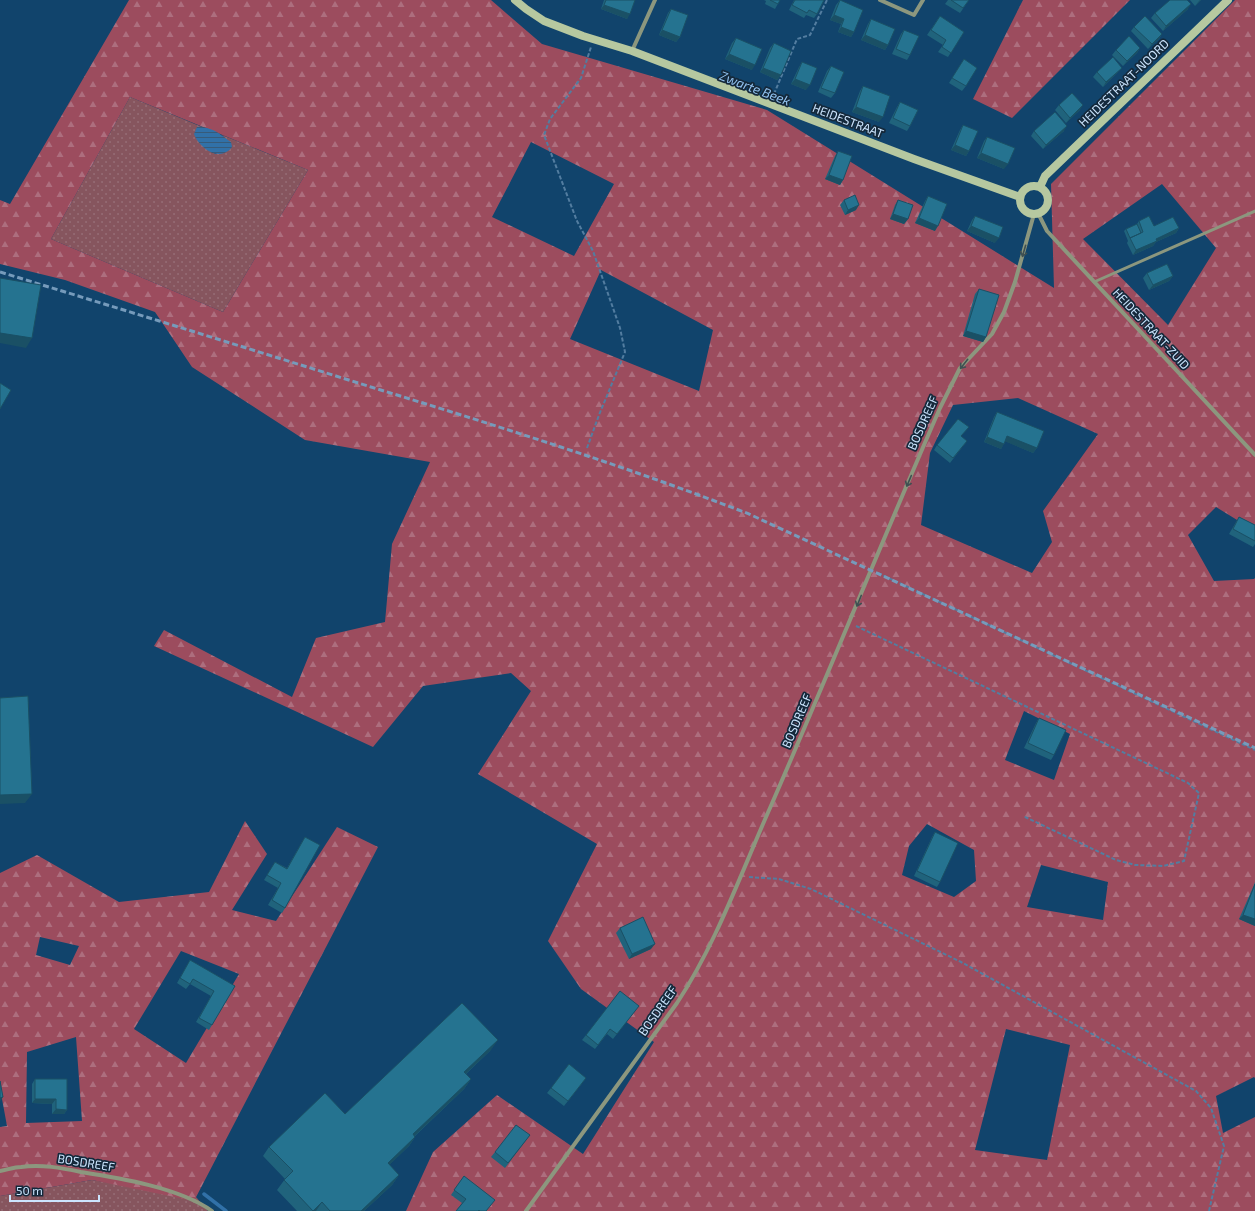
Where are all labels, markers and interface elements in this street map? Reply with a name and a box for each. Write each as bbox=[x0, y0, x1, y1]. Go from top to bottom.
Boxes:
street label: HEIDESTRAAT-NOORD bbox=[1075, 36, 1171, 129]
water label: Zwarte Beek bbox=[717, 67, 793, 109]
street label: HEIDESTRAAT bbox=[811, 100, 886, 140]
one-way arrow bbox=[1019, 244, 1027, 257]
street label: HEIDESTRAAT-ZUID bbox=[1111, 285, 1193, 372]
one-way arrow bbox=[960, 358, 968, 369]
street label: BOSDREEF bbox=[904, 393, 940, 452]
one-way arrow bbox=[904, 475, 912, 487]
one-way arrow bbox=[854, 595, 862, 607]
street label: BOSDREEF bbox=[778, 691, 814, 750]
street label: BOSDREEF bbox=[635, 982, 680, 1038]
street label: BOSDREEF bbox=[57, 1151, 116, 1174]
scale bar bbox=[10, 1177, 99, 1203]
text: 50 m bbox=[16, 1183, 43, 1197]

